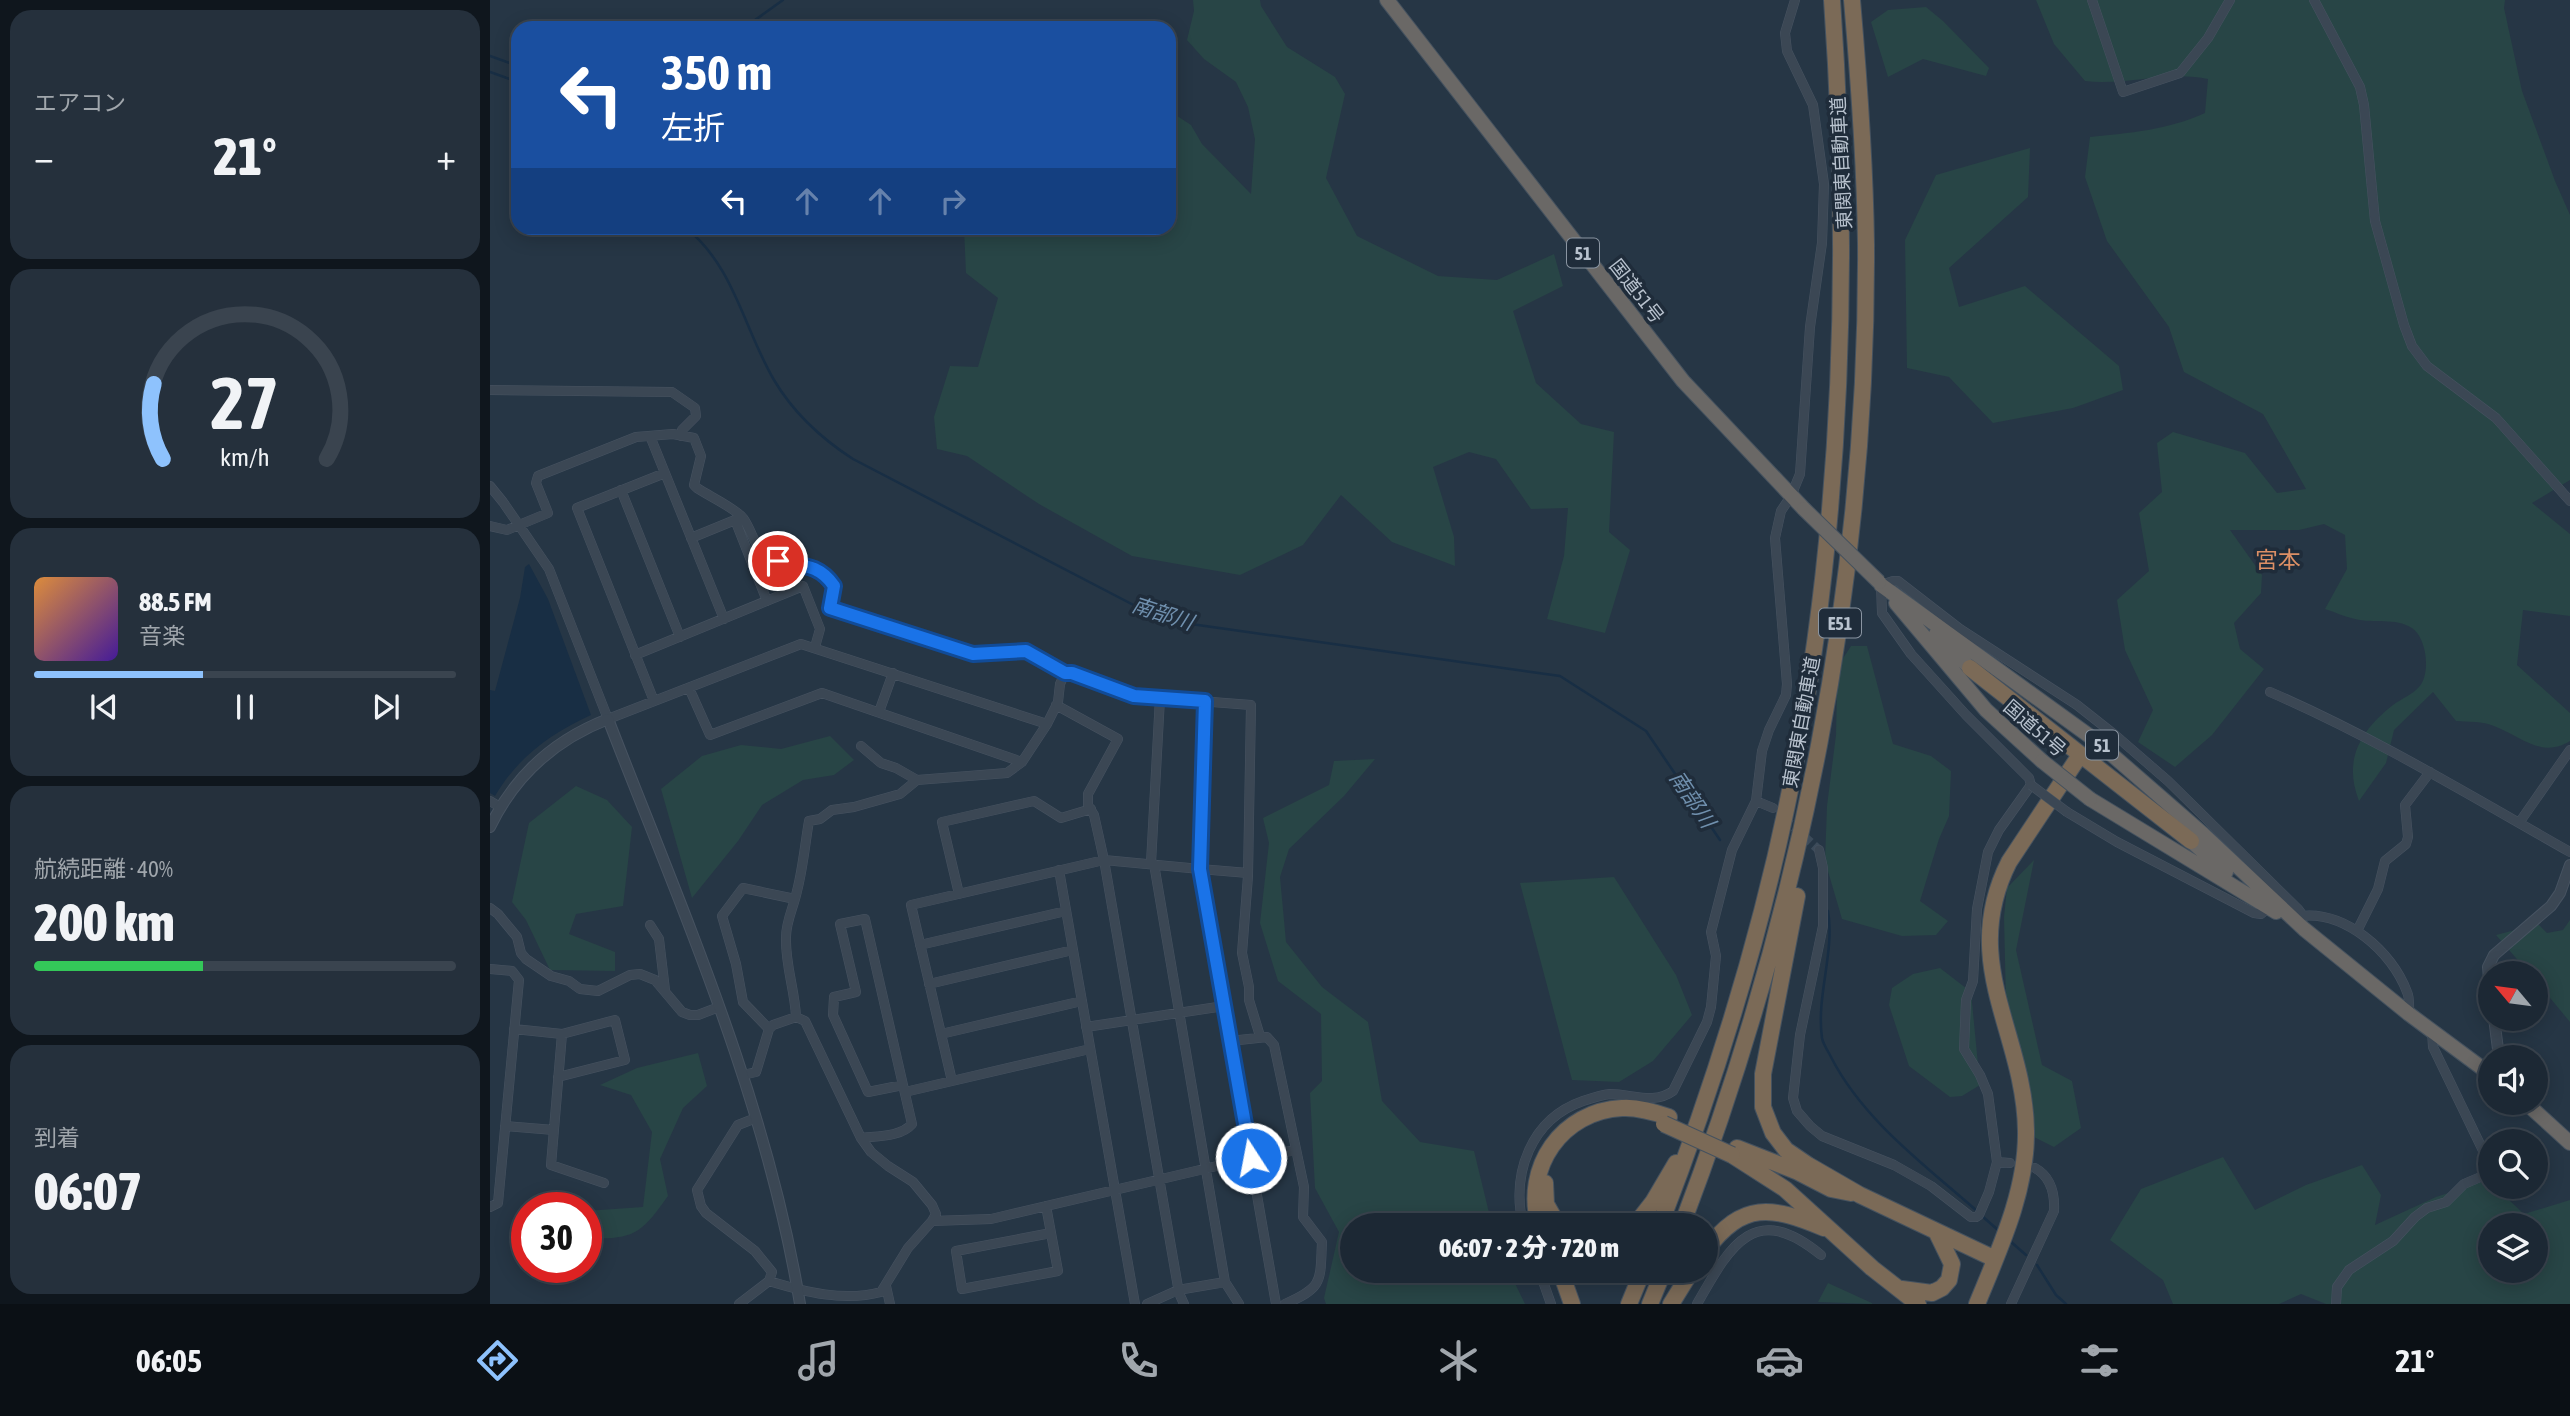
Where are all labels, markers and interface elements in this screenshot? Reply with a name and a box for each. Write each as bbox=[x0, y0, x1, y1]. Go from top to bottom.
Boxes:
text: 350 m bbox=[661, 44, 772, 100]
icon: left bbox=[546, 49, 637, 140]
text: エアコン bbox=[34, 90, 126, 116]
street label: 東関東自動車道 bbox=[1827, 96, 1855, 230]
text: 左折 bbox=[661, 109, 725, 146]
text: 21° bbox=[213, 126, 277, 186]
text: − bbox=[34, 135, 54, 178]
text: + bbox=[436, 135, 456, 178]
icon: left bbox=[715, 182, 753, 220]
icon: ahead bbox=[788, 182, 826, 220]
icon: ahead bbox=[861, 182, 899, 220]
icon: right bbox=[934, 182, 972, 220]
road number: 51 bbox=[1567, 239, 1599, 268]
street label: 国道51号 bbox=[1605, 255, 1669, 327]
text: 27 bbox=[211, 362, 279, 445]
text: km/h bbox=[220, 443, 270, 471]
pin bbox=[748, 531, 808, 591]
icon: arrive bbox=[759, 542, 797, 580]
district label: 宮本 bbox=[2255, 547, 2301, 573]
text: 88.5 FM bbox=[139, 587, 212, 617]
water label: 南部川 bbox=[1129, 592, 1199, 635]
road number: E51 bbox=[1819, 608, 1861, 638]
text: 音楽 bbox=[139, 623, 185, 649]
street label: 東関東自動車道 bbox=[1779, 655, 1823, 789]
icon: previous bbox=[85, 688, 123, 726]
icon: pause bbox=[226, 688, 264, 726]
icon: next bbox=[367, 688, 405, 726]
street label: 国道51号 bbox=[2000, 695, 2070, 761]
road number: 51 bbox=[2086, 730, 2118, 760]
water label: 南部川 bbox=[1665, 766, 1722, 833]
text: 航続距離 · 40% bbox=[34, 856, 173, 882]
text: 200 km bbox=[34, 892, 175, 952]
north arrow bbox=[2478, 961, 2548, 1031]
map controls bbox=[2478, 961, 2548, 1283]
button: sound bbox=[2478, 1045, 2548, 1115]
position arrow bbox=[1214, 1121, 1288, 1195]
text: 到着 bbox=[34, 1125, 80, 1151]
button: search bbox=[2478, 1129, 2548, 1199]
text: 06:07 bbox=[34, 1161, 142, 1221]
speed limit sign: 30 bbox=[511, 1192, 602, 1283]
button: layers bbox=[2478, 1213, 2548, 1283]
text: 06:07 · 2 分 · 720 m bbox=[1439, 1233, 1619, 1263]
icon: directions bbox=[473, 1336, 522, 1385]
icon: music bbox=[794, 1336, 843, 1385]
icon: phone bbox=[1114, 1336, 1163, 1385]
icon: climate bbox=[1434, 1336, 1483, 1385]
icon: car bbox=[1755, 1336, 1804, 1385]
icon: filters bbox=[2075, 1336, 2124, 1385]
text: 06:05 bbox=[136, 1342, 202, 1379]
text: 21° bbox=[2395, 1342, 2434, 1379]

